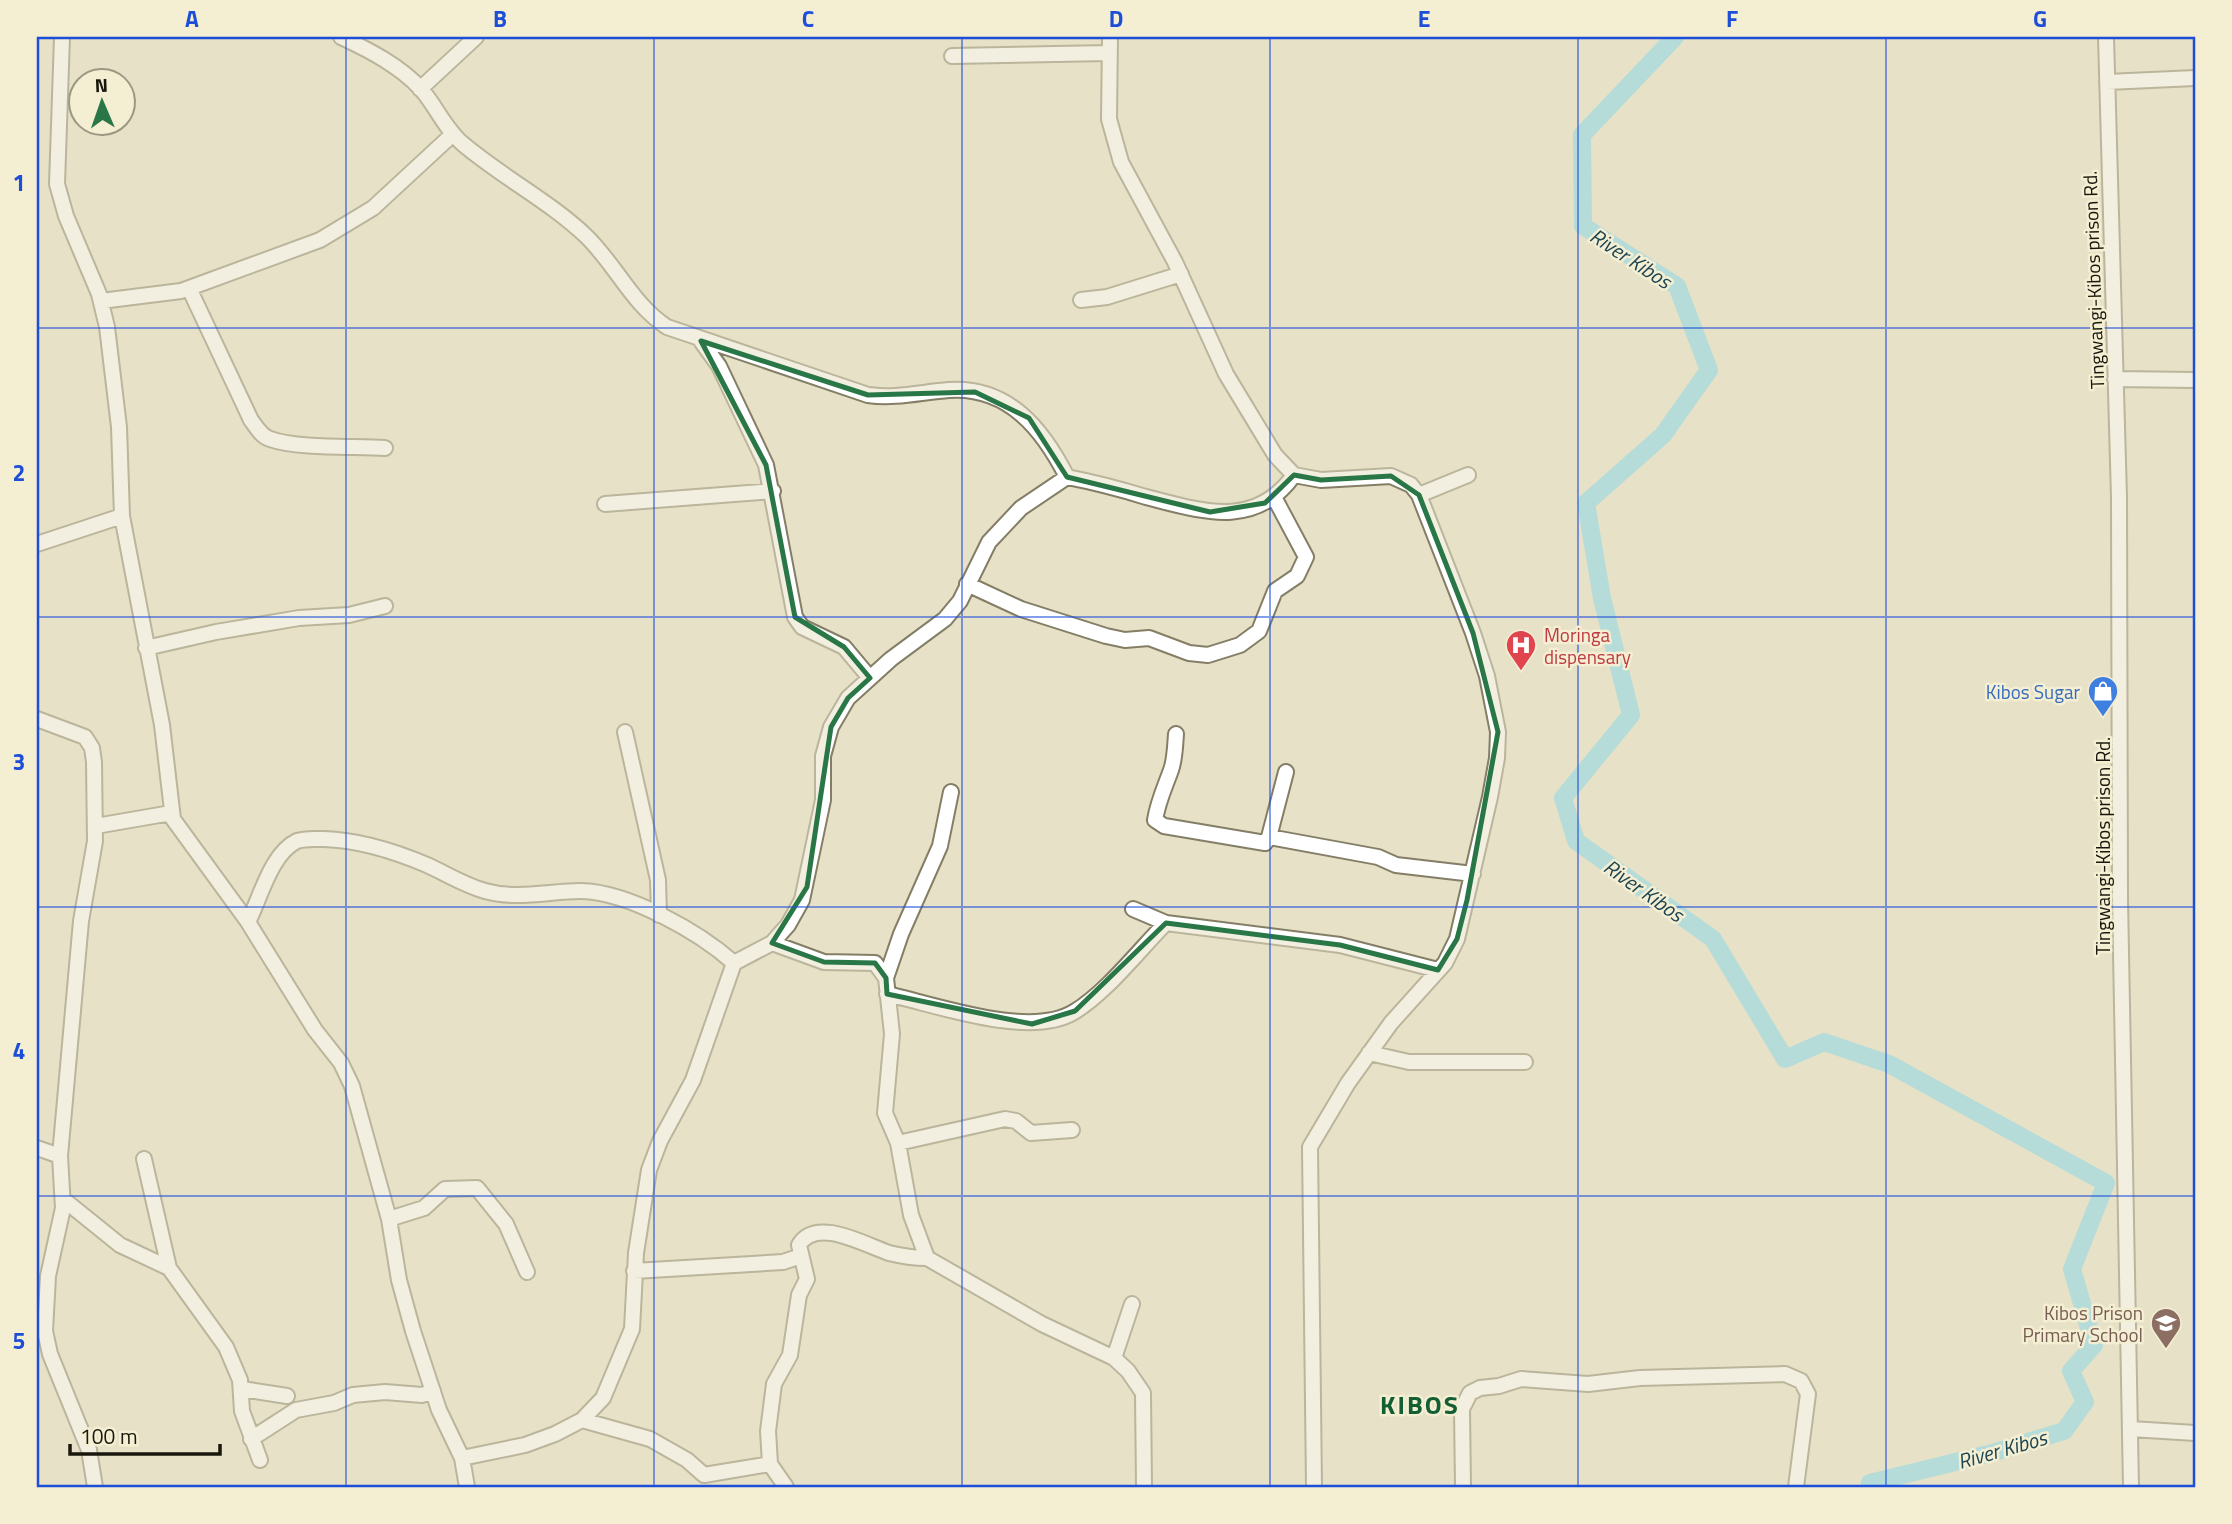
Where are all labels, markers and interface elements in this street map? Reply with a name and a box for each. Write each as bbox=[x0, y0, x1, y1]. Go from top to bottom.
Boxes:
text: A bbox=[185, 1, 199, 36]
text: B bbox=[493, 1, 507, 36]
text: C bbox=[802, 1, 814, 36]
text: D bbox=[1109, 1, 1123, 36]
text: E bbox=[1418, 1, 1430, 36]
text: F bbox=[1726, 1, 1738, 36]
text: G bbox=[2033, 1, 2047, 36]
north arrow bbox=[66, 66, 136, 136]
text: N bbox=[94, 70, 108, 99]
text: 1 bbox=[13, 165, 25, 200]
street label: Tingwangi-Kibos prison Rd. bbox=[2075, 170, 2111, 390]
water label: River Kibos bbox=[1584, 220, 1680, 297]
text: 2 bbox=[13, 455, 25, 490]
place label: Moringa dispensary bbox=[1544, 620, 1631, 671]
hospital icon: Moringa dispensary bbox=[1504, 628, 1538, 672]
shop icon: Kibos Sugar bbox=[2086, 674, 2120, 718]
place label: Kibos Sugar bbox=[1986, 677, 2080, 706]
street label: Tingwangi-Kibos prison Rd. bbox=[2088, 737, 2117, 955]
text: 3 bbox=[13, 744, 25, 779]
water label: River Kibos bbox=[1597, 851, 1692, 930]
text: 4 bbox=[13, 1033, 25, 1068]
place label: Kibos Prison Primary School bbox=[2022, 1298, 2143, 1349]
school or university icon: Kibos Prison Primary School bbox=[2149, 1306, 2183, 1350]
text: 5 bbox=[13, 1323, 25, 1358]
district label: KIBOS bbox=[1380, 1385, 1460, 1424]
scale bar bbox=[70, 1412, 220, 1456]
text: 100 m bbox=[80, 1420, 137, 1452]
water label: River Kibos bbox=[1954, 1420, 2052, 1477]

